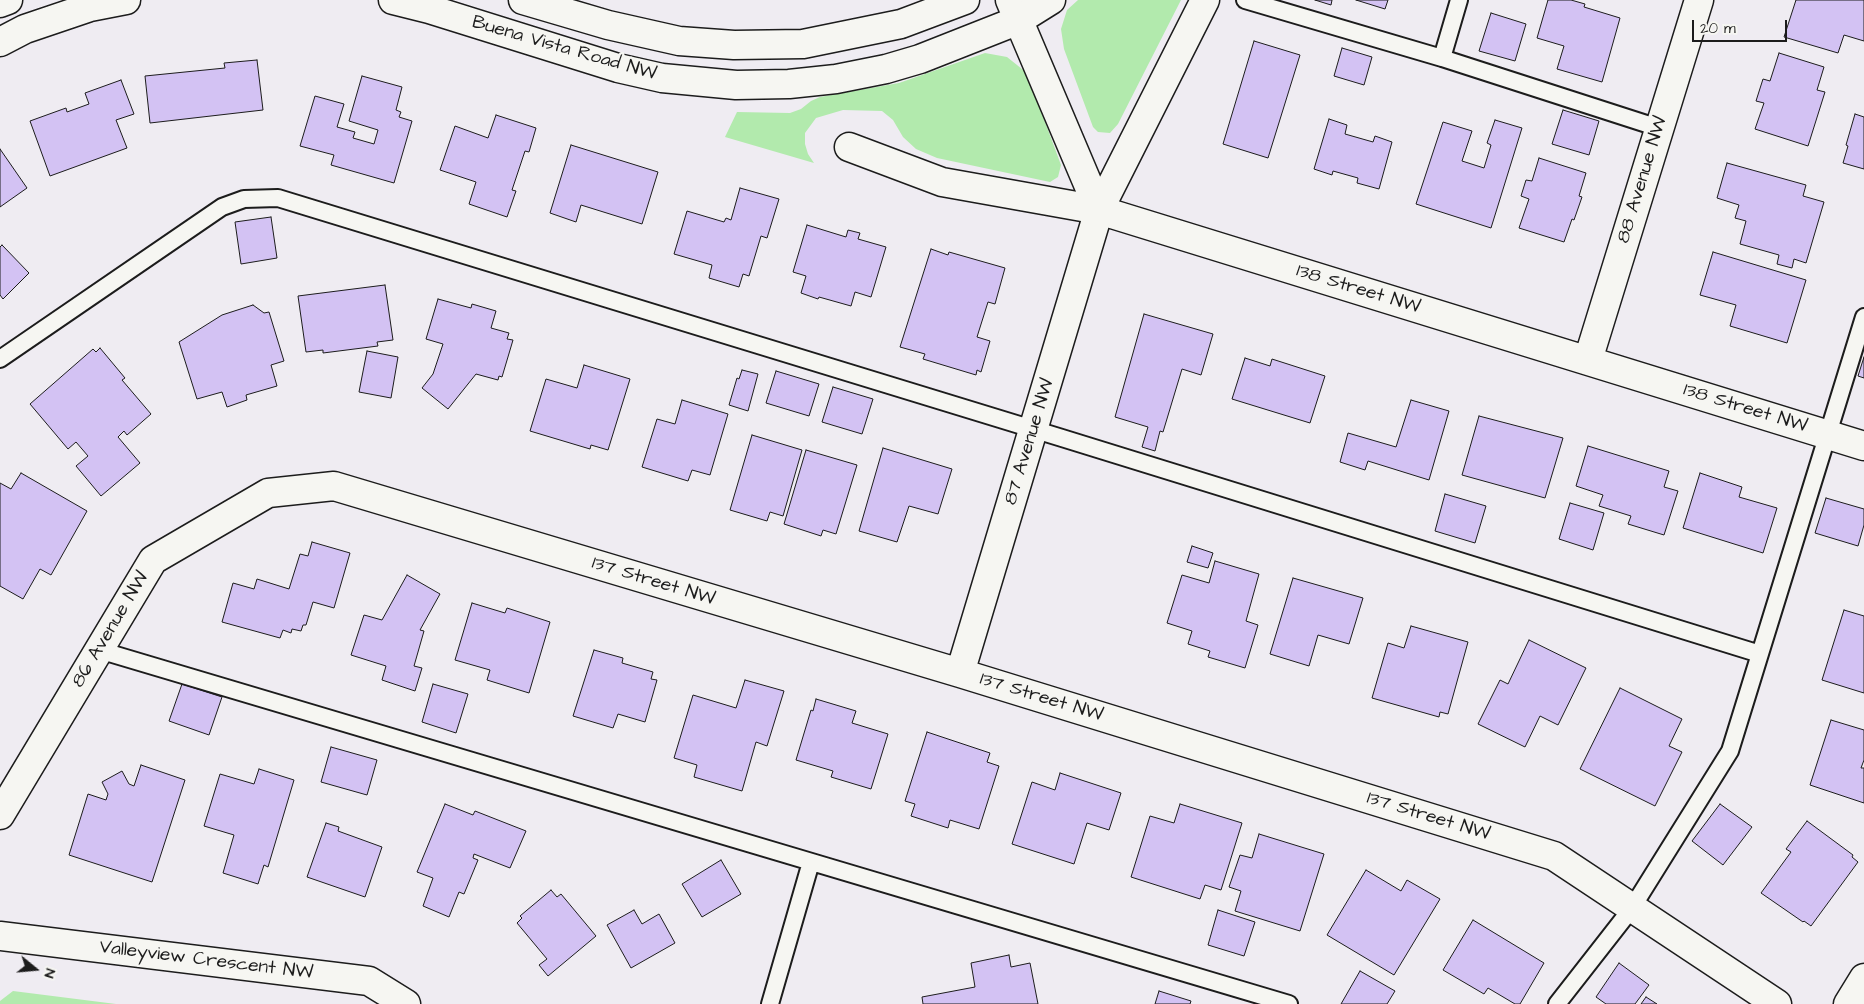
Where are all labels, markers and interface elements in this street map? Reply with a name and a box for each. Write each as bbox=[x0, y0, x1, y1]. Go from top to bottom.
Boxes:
scale bar bbox=[1694, 10, 1789, 42]
street label: Buena Vista Road NW bbox=[469, 12, 659, 86]
text: 20 m bbox=[1700, 18, 1736, 39]
street label: 88 Avenue NW bbox=[1613, 114, 1673, 246]
street label: 138 Street NW bbox=[1293, 260, 1423, 320]
street label: 87 Avenue NW bbox=[1000, 376, 1060, 508]
street label: 138 Street NW bbox=[1680, 379, 1810, 439]
street label: 137 Street NW bbox=[589, 552, 717, 612]
street label: 86 Avenue NW bbox=[68, 568, 154, 692]
street label: 137 Street NW bbox=[977, 668, 1105, 728]
street label: 137 Street NW bbox=[1364, 787, 1492, 847]
street label: Valleyview Crescent NW bbox=[98, 937, 314, 985]
north arrow bbox=[10, 944, 60, 994]
text: N bbox=[38, 966, 60, 981]

